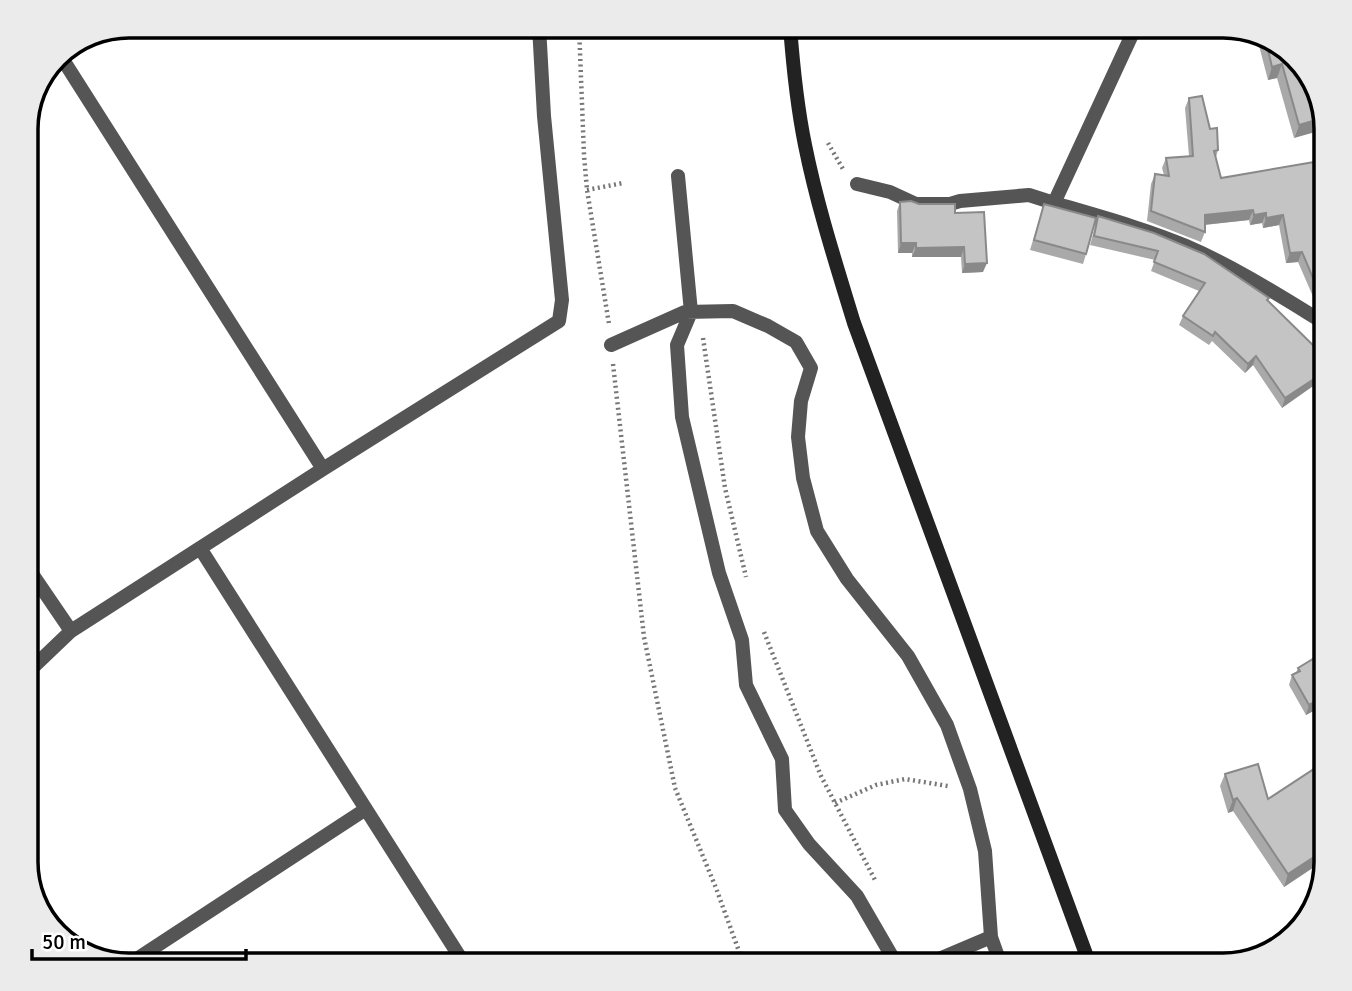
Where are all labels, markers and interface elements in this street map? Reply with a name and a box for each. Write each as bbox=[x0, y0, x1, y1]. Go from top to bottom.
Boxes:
scale bar bbox=[32, 918, 245, 962]
text: 50 m bbox=[42, 929, 86, 955]

